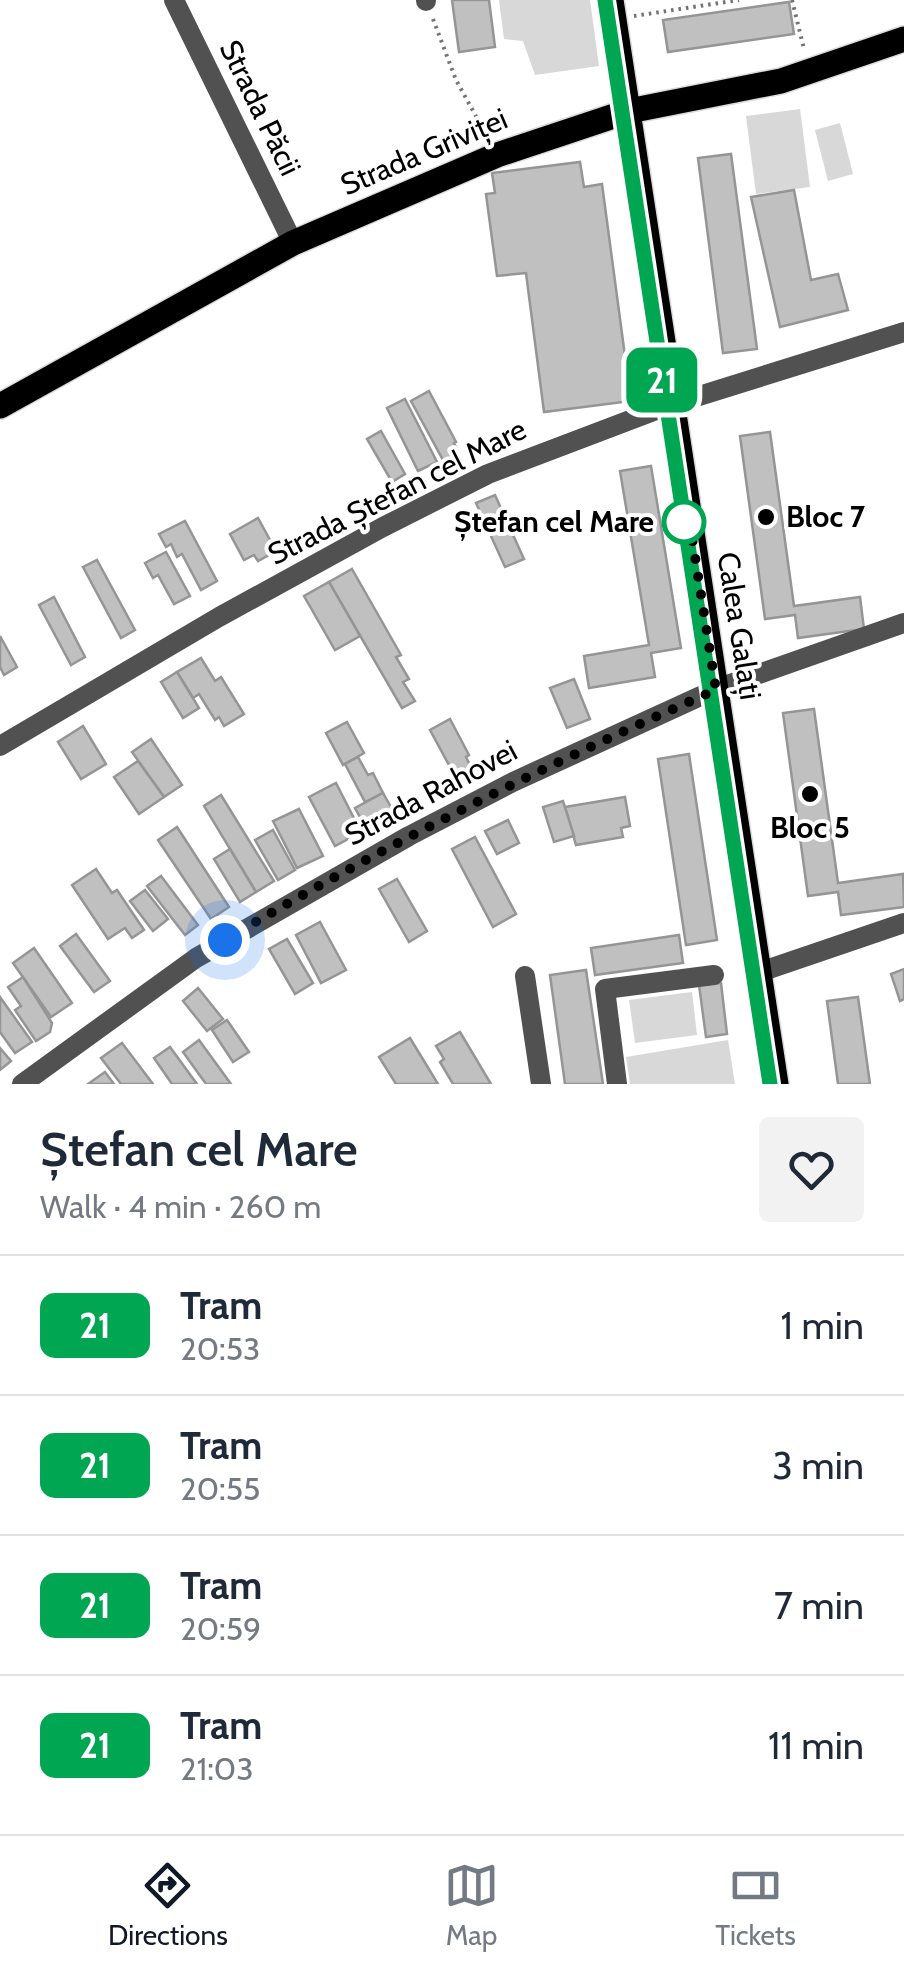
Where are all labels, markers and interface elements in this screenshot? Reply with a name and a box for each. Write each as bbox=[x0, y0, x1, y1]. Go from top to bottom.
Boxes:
street label: Strada Păcii bbox=[212, 34, 309, 182]
street label: Strada Griviței bbox=[335, 100, 513, 204]
line badge: 21 bbox=[617, 348, 707, 412]
text: 21 bbox=[646, 359, 678, 402]
street label: Strada Ștefan cel Mare bbox=[261, 410, 533, 574]
place label: Bloc 7 bbox=[786, 498, 866, 535]
marker: Ștefan cel Mare bbox=[663, 501, 705, 543]
place label: Ștefan cel Mare bbox=[454, 503, 654, 541]
marker: Bloc 7 bbox=[755, 506, 777, 528]
street label: Calea Galați bbox=[709, 550, 769, 702]
street label: Strada Rahovei bbox=[338, 732, 523, 853]
marker: Bloc 5 bbox=[799, 783, 821, 805]
place label: Bloc 5 bbox=[770, 809, 850, 846]
your location bbox=[200, 915, 250, 965]
button: heart bbox=[759, 1117, 864, 1222]
text: Ștefan cel Mare bbox=[40, 1120, 358, 1178]
text: Walk · 4 min · 260 m bbox=[40, 1187, 321, 1226]
text: Tram bbox=[180, 1282, 262, 1329]
text: 1 min bbox=[780, 1302, 864, 1349]
text: 21 bbox=[79, 1304, 111, 1347]
text: 20:53 bbox=[180, 1329, 260, 1368]
text: Tram bbox=[180, 1422, 262, 1469]
text: 3 min bbox=[772, 1442, 864, 1489]
text: 21 bbox=[79, 1444, 111, 1487]
text: 20:55 bbox=[180, 1469, 260, 1508]
text: Tram bbox=[180, 1562, 262, 1609]
text: 7 min bbox=[774, 1582, 864, 1629]
text: 21 bbox=[79, 1584, 111, 1627]
text: 20:59 bbox=[180, 1609, 261, 1648]
text: Tram bbox=[180, 1702, 262, 1749]
text: 11 min bbox=[768, 1722, 864, 1769]
text: 21 bbox=[79, 1724, 111, 1767]
text: 21:03 bbox=[180, 1749, 254, 1788]
tab: Directions bbox=[108, 1858, 228, 1952]
tab: Map bbox=[444, 1858, 499, 1952]
tab: Tickets bbox=[715, 1858, 796, 1952]

